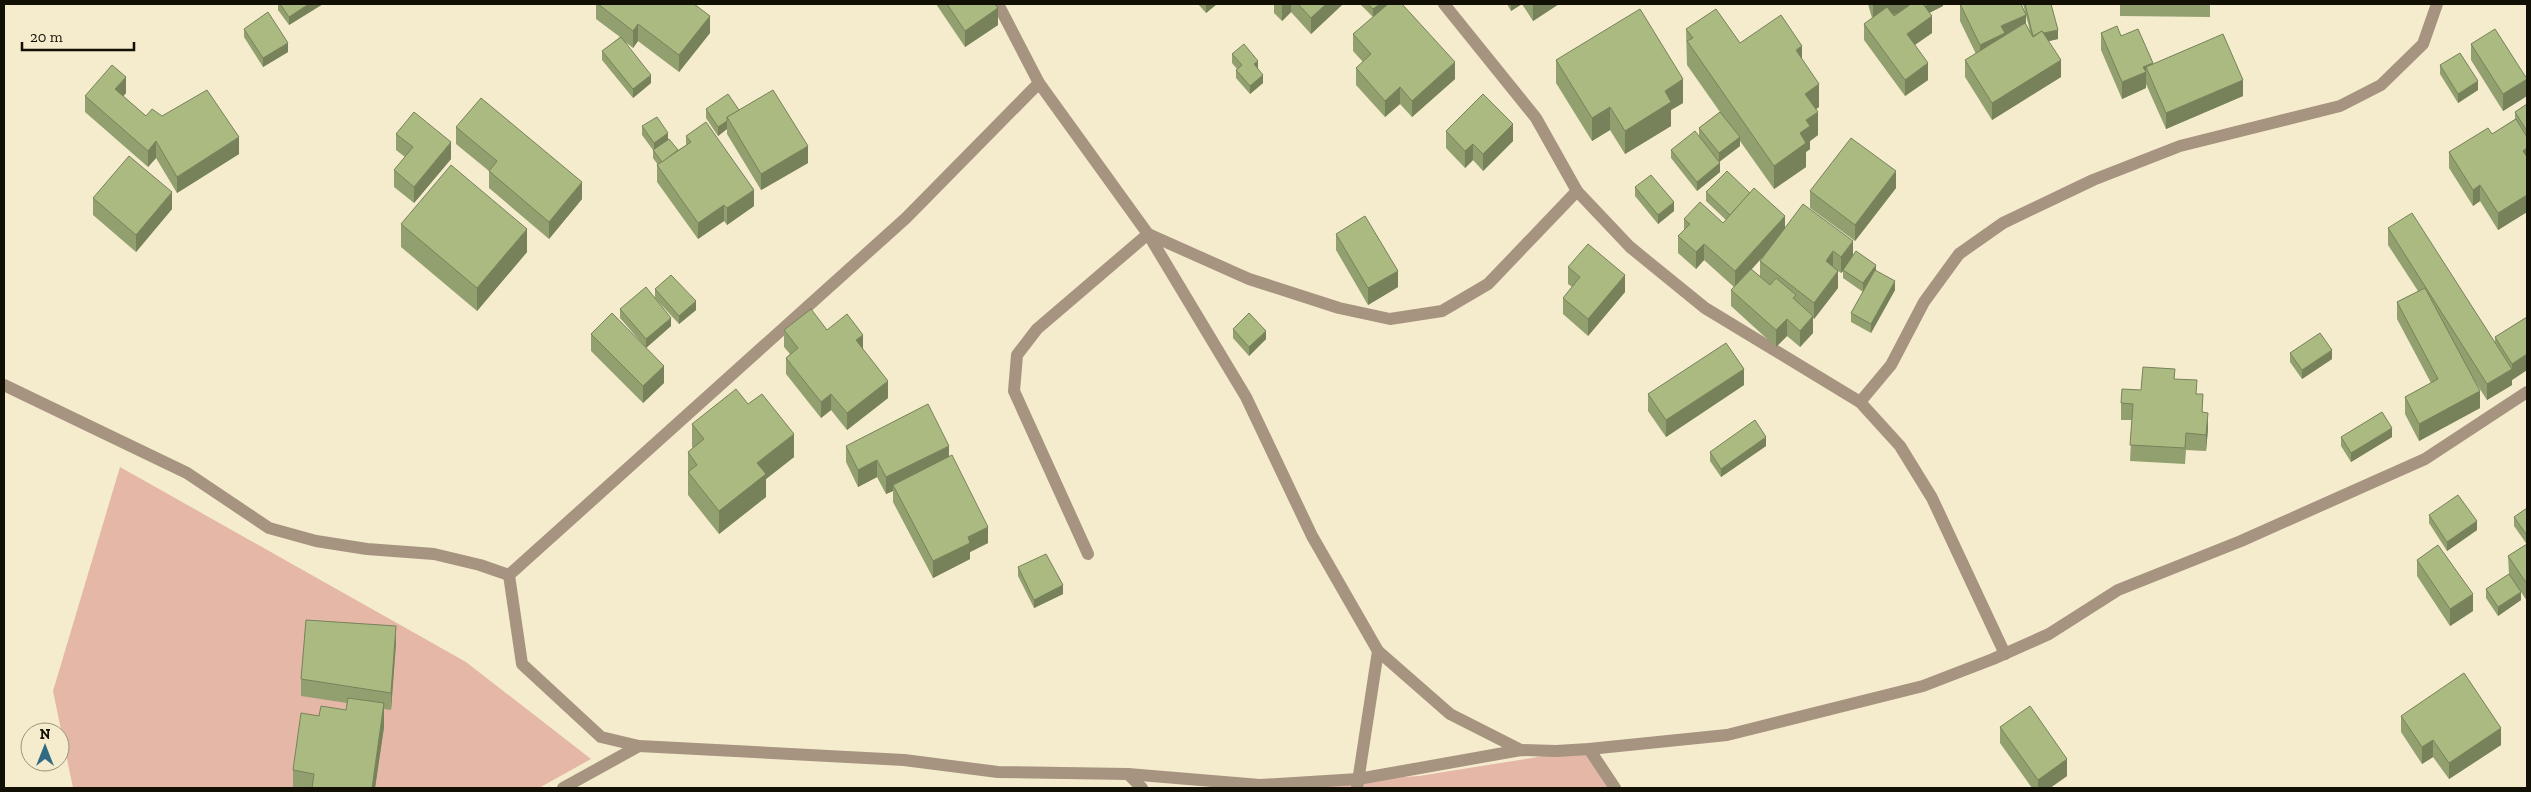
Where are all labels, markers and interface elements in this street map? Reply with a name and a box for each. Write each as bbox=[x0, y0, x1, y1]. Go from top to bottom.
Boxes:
scale bar bbox=[22, 20, 135, 52]
text: 20 m bbox=[30, 28, 63, 46]
north arrow bbox=[20, 722, 70, 772]
text: N bbox=[40, 726, 51, 743]

